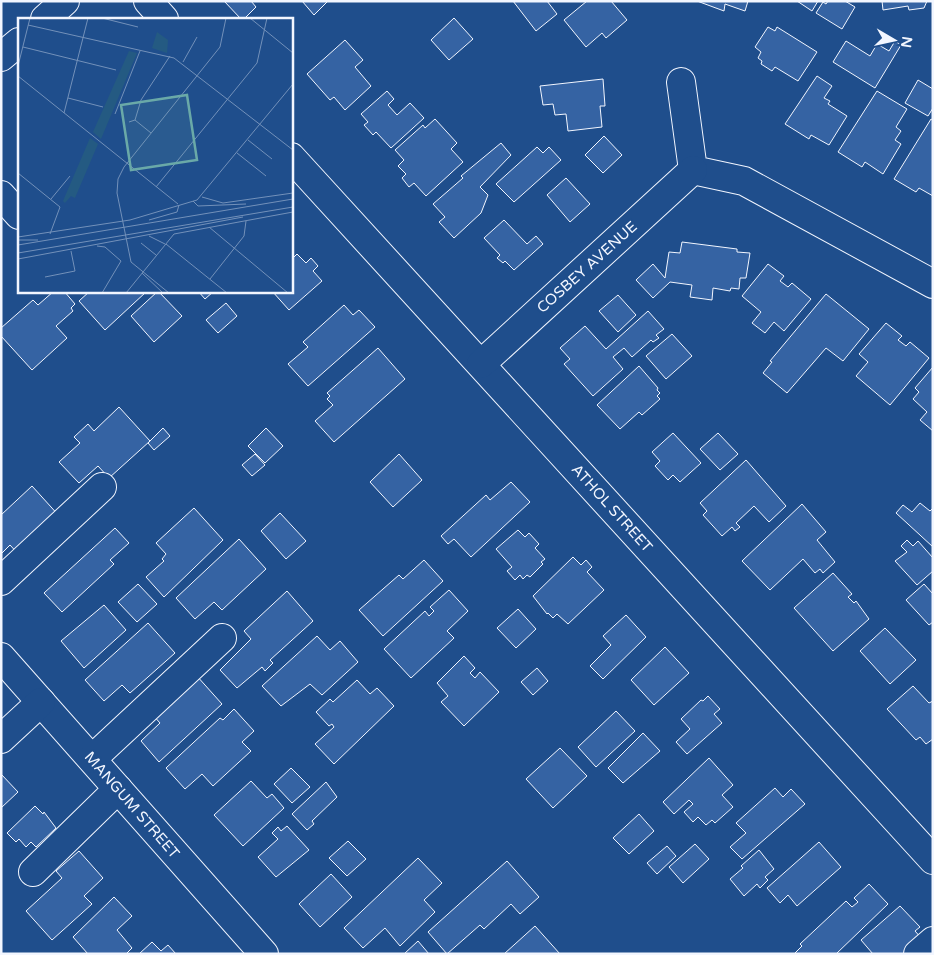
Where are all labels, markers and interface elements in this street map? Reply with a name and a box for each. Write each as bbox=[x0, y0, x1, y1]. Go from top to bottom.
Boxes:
north arrow bbox=[869, 15, 919, 65]
inset map bbox=[18, 18, 292, 292]
text: N bbox=[897, 35, 916, 49]
street label: COSBEY AVENUE bbox=[533, 217, 641, 317]
street label: ATHOL STREET bbox=[568, 460, 656, 556]
street label: MANGUM STREET bbox=[81, 748, 183, 862]

